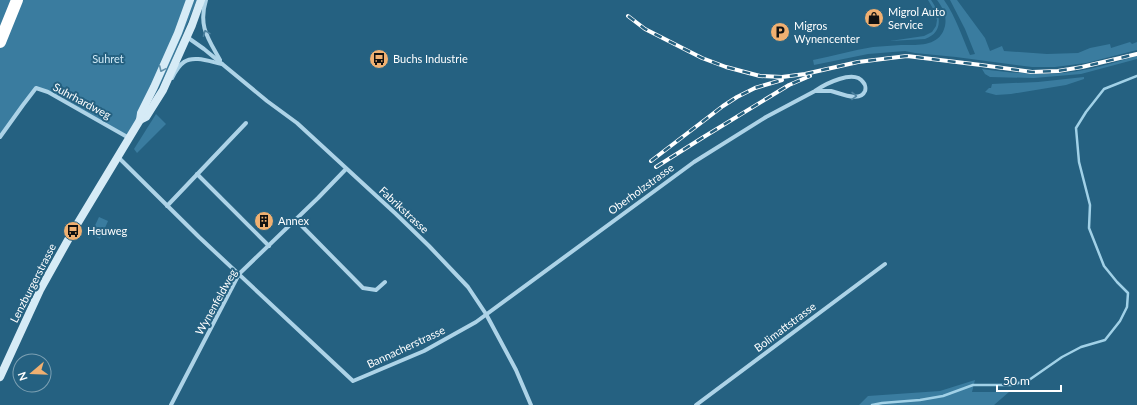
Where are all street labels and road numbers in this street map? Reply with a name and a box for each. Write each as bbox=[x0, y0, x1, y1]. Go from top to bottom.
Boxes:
street label: Suhrhardweg bbox=[51, 80, 114, 121]
street label: Oberholzstrasse bbox=[605, 160, 676, 217]
street label: Fabrikstrasse bbox=[377, 183, 432, 236]
street label: Lenzburgerstrasse bbox=[7, 241, 58, 325]
street label: Wynenfeldweg bbox=[192, 266, 239, 337]
street label: Bolimattstrasse bbox=[751, 299, 818, 354]
street label: Bannacherstrasse bbox=[365, 323, 447, 370]

